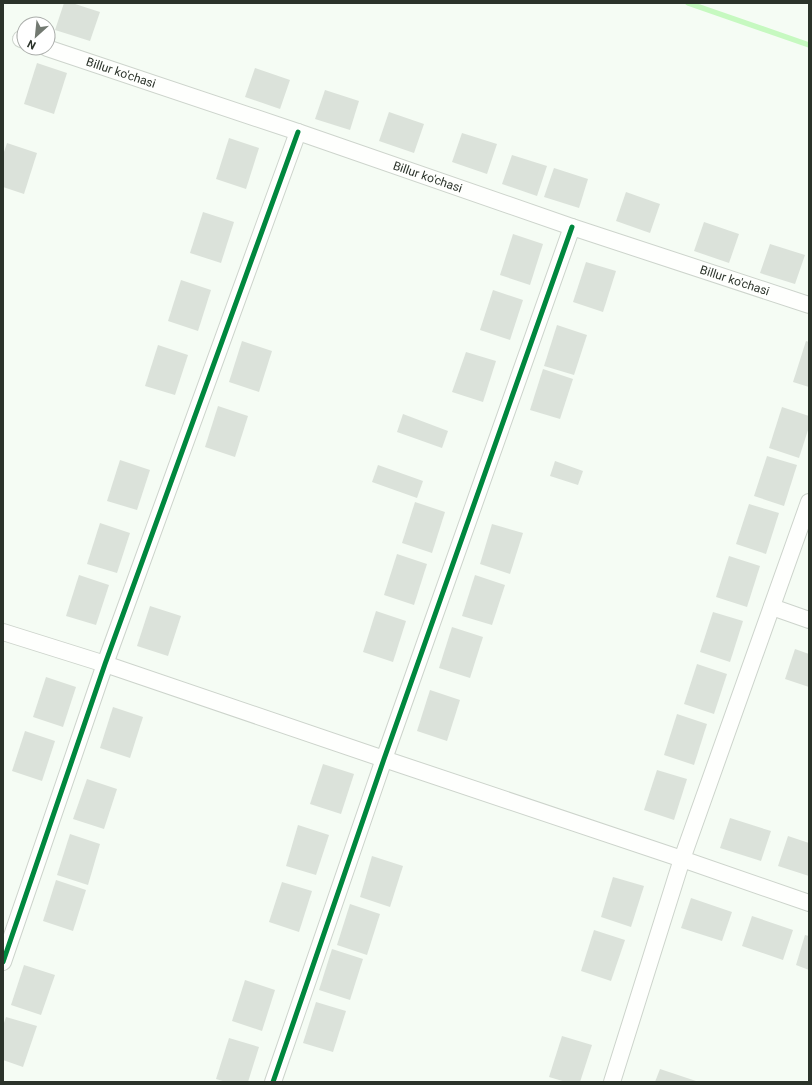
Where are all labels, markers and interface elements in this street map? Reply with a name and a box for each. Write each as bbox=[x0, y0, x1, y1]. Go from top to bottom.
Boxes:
north arrow bbox=[16, 16, 56, 56]
text: N bbox=[25, 37, 38, 52]
street label: Billur ko'chasi bbox=[84, 55, 158, 91]
street label: Billur ko'chasi bbox=[391, 159, 464, 195]
street label: Billur ko'chasi bbox=[698, 263, 771, 299]

